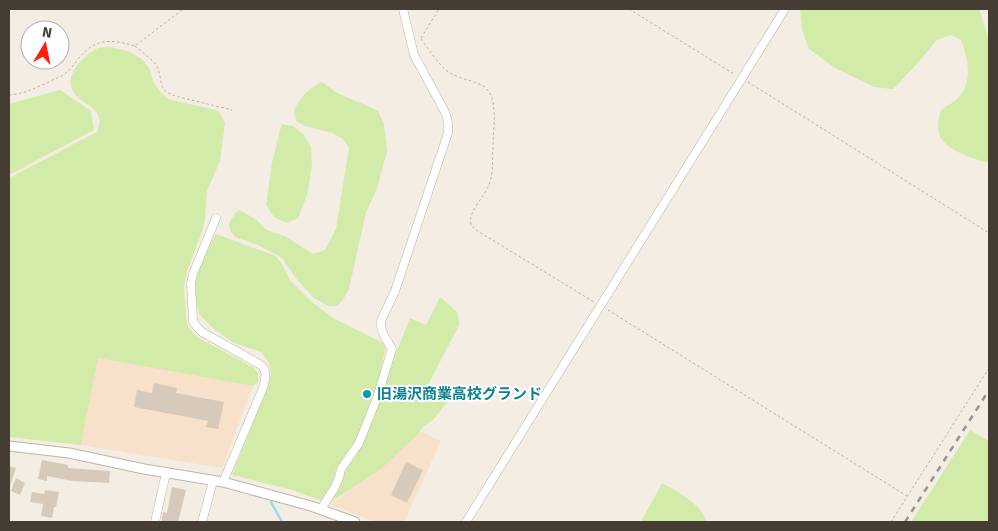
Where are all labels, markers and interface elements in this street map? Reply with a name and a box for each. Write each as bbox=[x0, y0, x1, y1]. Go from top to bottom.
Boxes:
north arrow bbox=[20, 20, 70, 70]
text: N bbox=[41, 23, 53, 42]
place label: 旧湯沢商業高校グランド bbox=[377, 385, 542, 403]
marker: 旧湯沢商業高校グランド bbox=[361, 388, 373, 400]

